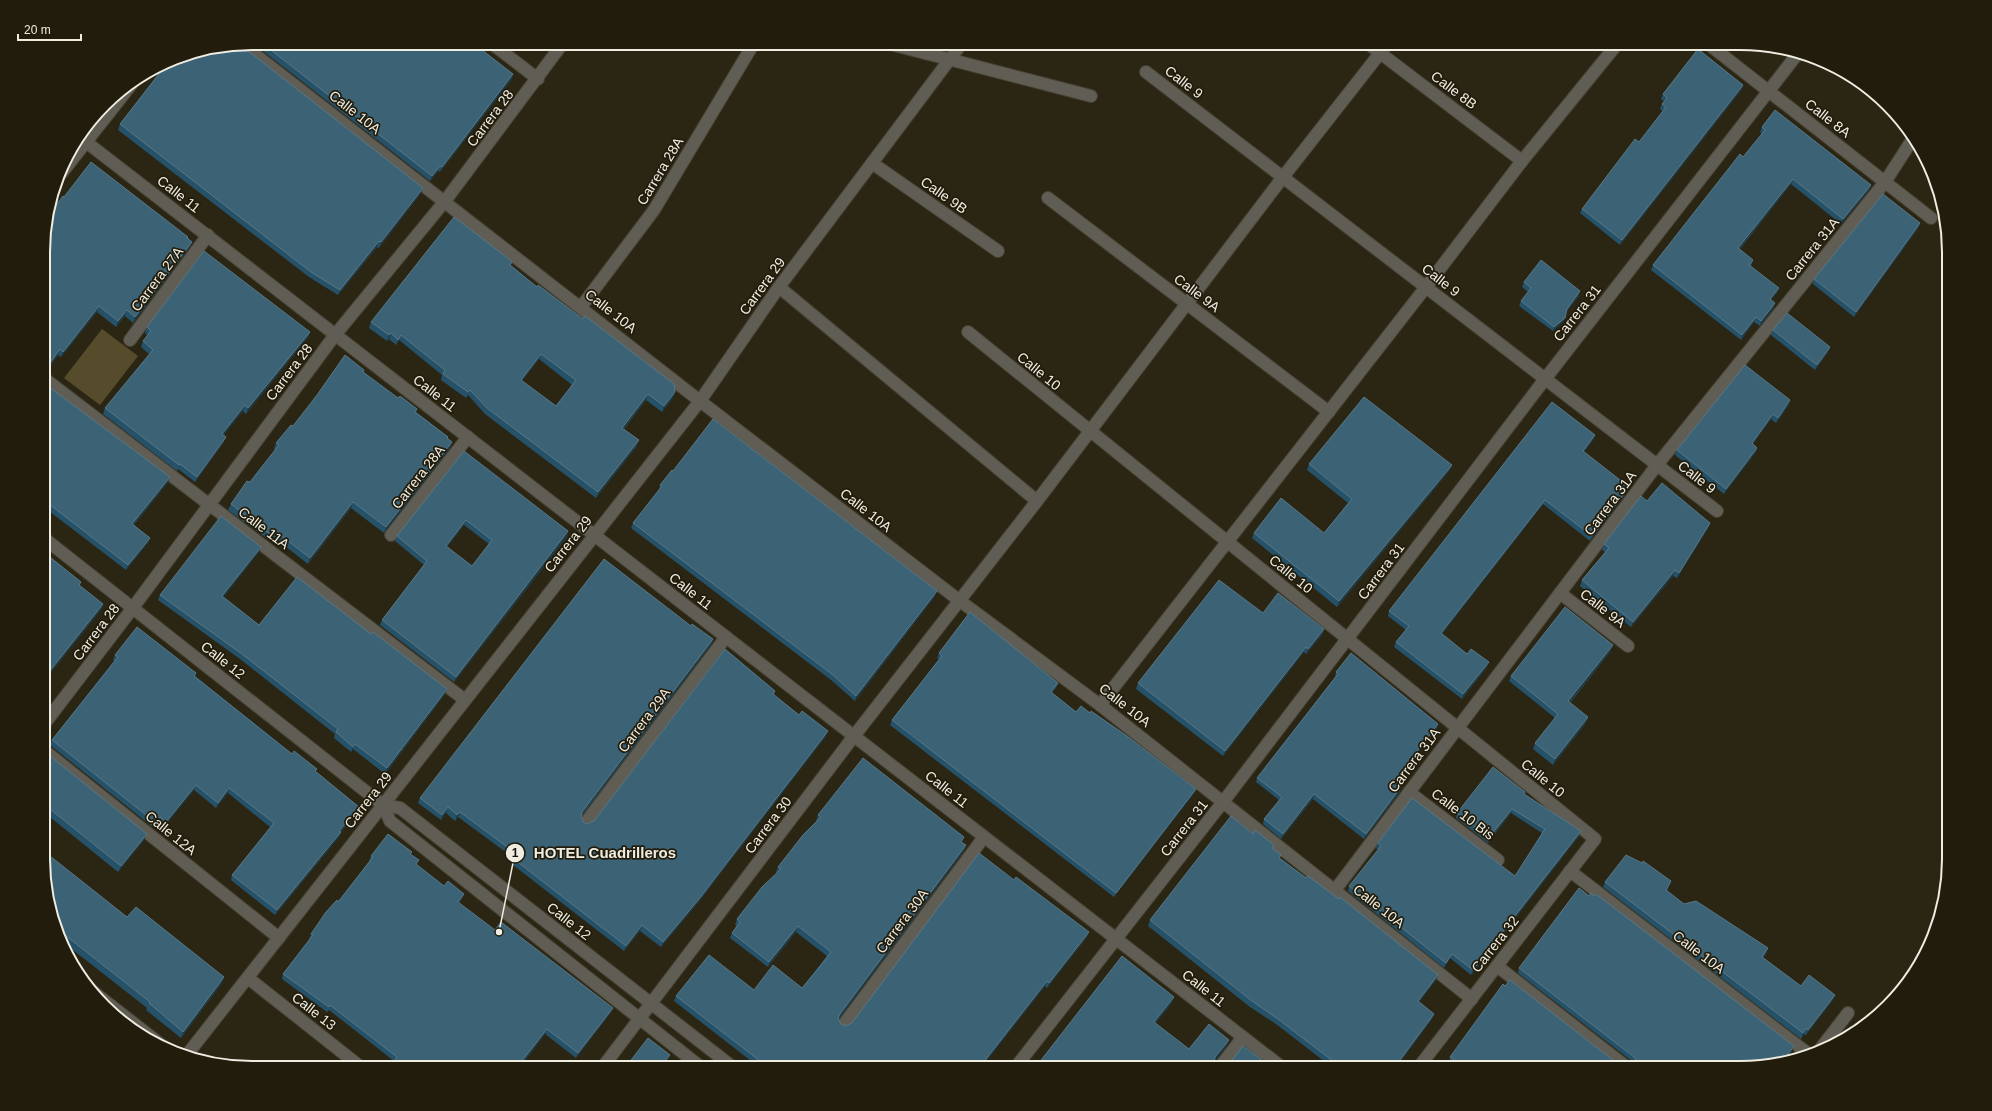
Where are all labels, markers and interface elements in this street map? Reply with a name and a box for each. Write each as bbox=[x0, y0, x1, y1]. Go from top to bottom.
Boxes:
scale bar bbox=[18, 16, 81, 42]
text: 20 m bbox=[24, 23, 51, 37]
street label: Calle 9 bbox=[1162, 62, 1206, 102]
street label: Calle 8B bbox=[1428, 68, 1480, 112]
street label: Carrera 28 bbox=[463, 86, 517, 150]
street label: Calle 10A bbox=[326, 87, 384, 137]
street label: Calle 8A bbox=[1802, 95, 1854, 141]
street label: Carrera 28A bbox=[634, 134, 687, 208]
street label: Calle 11 bbox=[154, 172, 204, 216]
street label: Calle 9B bbox=[918, 173, 970, 217]
street label: Carrera 31A bbox=[1782, 214, 1843, 284]
street label: Carrera 27A bbox=[128, 243, 187, 314]
street label: Carrera 29 bbox=[736, 254, 788, 318]
street label: Calle 9 bbox=[1419, 260, 1463, 300]
street label: Calle 9A bbox=[1171, 271, 1223, 316]
street label: Carrera 31 bbox=[1550, 282, 1604, 344]
street label: Calle 10A bbox=[582, 286, 640, 336]
street label: Carrera 28 bbox=[262, 340, 316, 404]
street label: Calle 10 bbox=[1014, 349, 1064, 394]
street label: Calle 11 bbox=[410, 371, 460, 415]
street label: Carrera 28A bbox=[388, 442, 448, 512]
street label: Calle 9 bbox=[1675, 457, 1719, 497]
street label: Carrera 31A bbox=[1581, 467, 1640, 538]
street label: Calle 10A bbox=[837, 485, 895, 535]
street label: Calle 11A bbox=[235, 504, 293, 553]
street label: Carrera 29 bbox=[541, 513, 595, 575]
street label: Carrera 31 bbox=[1354, 539, 1408, 603]
street label: Calle 10 bbox=[1266, 552, 1316, 597]
street label: Calle 11 bbox=[666, 569, 716, 613]
street label: Calle 9A bbox=[1577, 585, 1629, 631]
street label: Carrera 28 bbox=[69, 600, 123, 664]
street label: Calle 12 bbox=[198, 638, 248, 682]
street label: Calle 10A bbox=[1096, 680, 1154, 730]
street label: Carrera 29A bbox=[615, 684, 674, 755]
street label: Carrera 31A bbox=[1385, 724, 1444, 795]
street label: Calle 10 bbox=[1518, 756, 1568, 801]
street label: Calle 11 bbox=[922, 767, 972, 811]
street label: Carrera 29 bbox=[341, 769, 395, 831]
street label: Calle 10 Bis bbox=[1428, 785, 1498, 843]
street label: Carrera 30 bbox=[741, 793, 795, 857]
street label: Carrera 31 bbox=[1157, 797, 1211, 859]
street label: Calle 12A bbox=[142, 808, 200, 859]
callout: HOTEL Cuadrilleros bbox=[505, 839, 684, 866]
text: HOTEL Cuadrilleros bbox=[534, 844, 676, 861]
text: 1 bbox=[512, 846, 519, 860]
street label: Calle 10A bbox=[1350, 881, 1408, 931]
street label: Carrera 30A bbox=[873, 885, 932, 956]
street label: Calle 12 bbox=[544, 899, 594, 943]
street label: Carrera 32 bbox=[1468, 913, 1522, 975]
street label: Calle 10A bbox=[1670, 927, 1729, 977]
street label: Calle 11 bbox=[1179, 966, 1229, 1010]
street label: Calle 13 bbox=[289, 989, 339, 1033]

